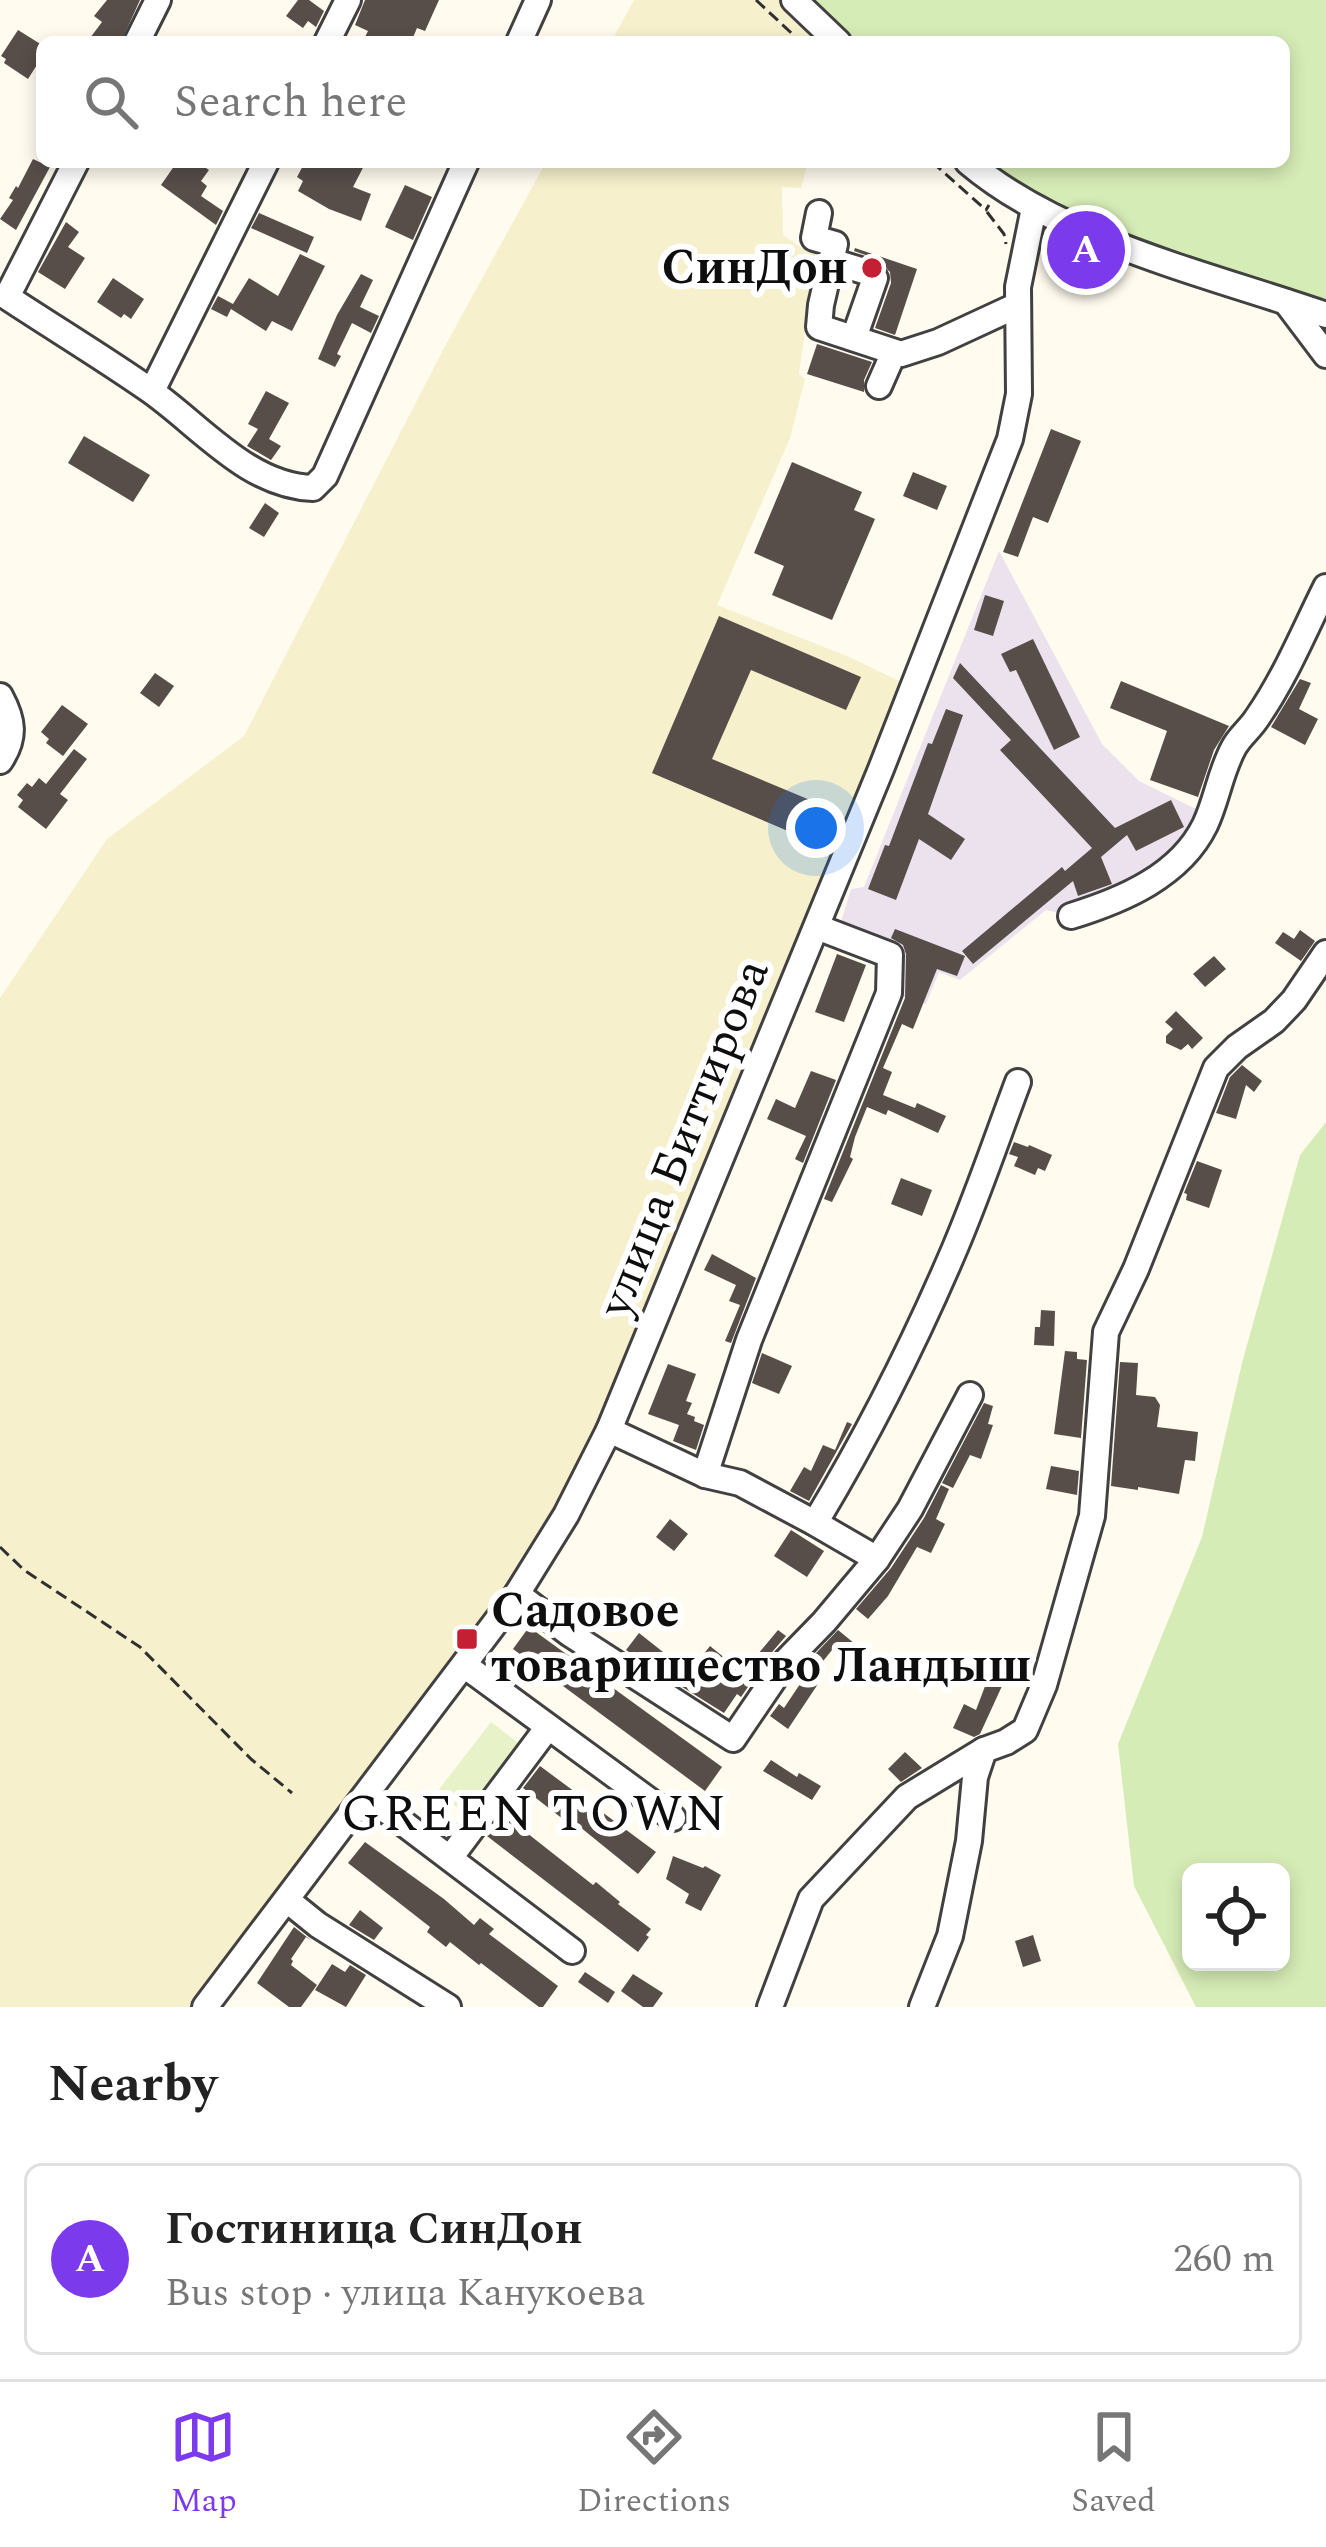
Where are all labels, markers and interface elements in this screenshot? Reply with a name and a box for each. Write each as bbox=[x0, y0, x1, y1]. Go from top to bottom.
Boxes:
search box bbox=[36, 36, 1290, 168]
text: Search here bbox=[174, 68, 407, 137]
icon: search bbox=[78, 69, 144, 135]
pin: A bbox=[1047, 205, 1125, 295]
place label: СинДон bbox=[661, 232, 848, 305]
marker: СинДон bbox=[859, 255, 885, 281]
your location bbox=[786, 798, 846, 858]
street label: улица Биттирова bbox=[578, 948, 789, 1330]
place label: Садовое товарищество Ландыш bbox=[491, 1575, 1031, 1703]
marker: Садовое товарищество Ландыш bbox=[454, 1626, 480, 1652]
district label: GREEN TOWN bbox=[341, 1776, 729, 1854]
map controls bbox=[1182, 1863, 1290, 1971]
button: locate bbox=[1182, 1863, 1290, 1971]
text: Nearby bbox=[48, 2046, 217, 2124]
text: Гостиница СинДон bbox=[165, 2195, 583, 2264]
text: A bbox=[75, 2230, 105, 2289]
text: 260 m bbox=[1173, 2230, 1275, 2289]
text: Bus stop · улица Канукоева bbox=[165, 2264, 646, 2323]
tab: Map bbox=[170, 2404, 237, 2526]
tab: Directions bbox=[577, 2404, 731, 2526]
tab: Saved bbox=[1071, 2404, 1156, 2526]

